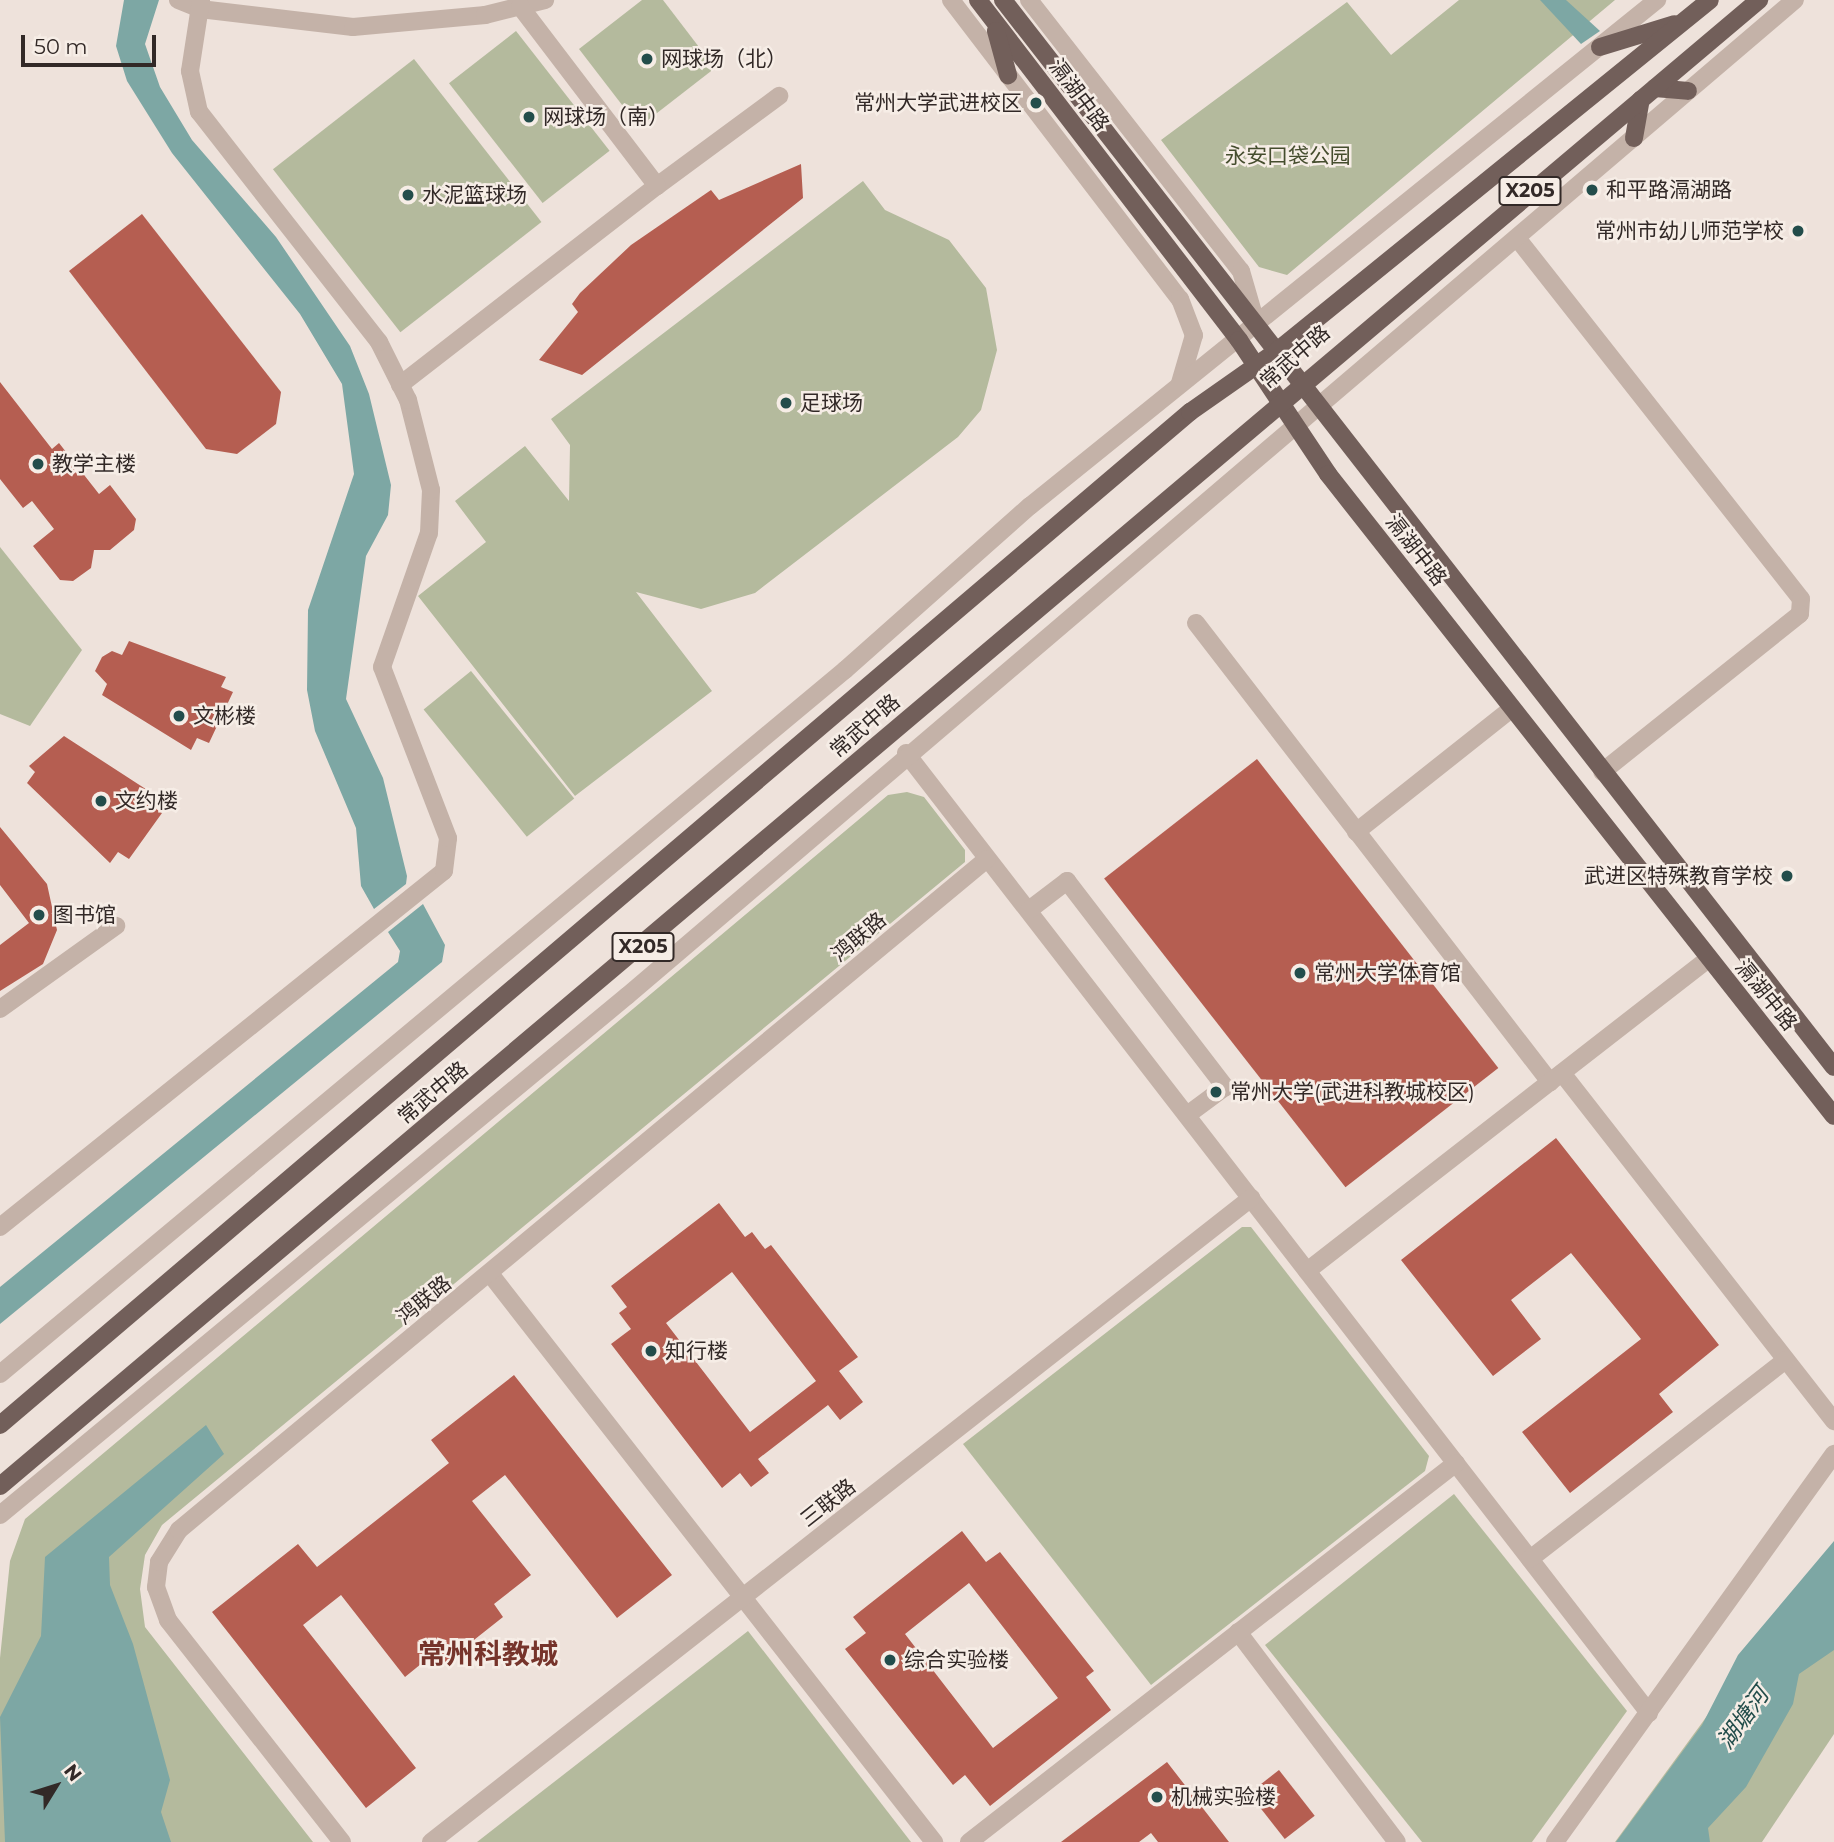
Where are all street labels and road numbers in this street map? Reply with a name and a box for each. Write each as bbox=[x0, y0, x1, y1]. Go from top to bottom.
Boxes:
street label: 滆湖中路 bbox=[1044, 54, 1114, 136]
road number: X205 bbox=[1498, 176, 1562, 206]
street label: 常武中路 bbox=[1255, 320, 1335, 394]
street label: 滆湖中路 bbox=[1380, 509, 1452, 591]
street label: 常武中路 bbox=[825, 689, 905, 763]
street label: 鸿联路 bbox=[827, 907, 891, 967]
road number: X205 bbox=[612, 931, 674, 962]
street label: 滆湖中路 bbox=[1730, 954, 1802, 1036]
street label: 常武中路 bbox=[393, 1056, 473, 1130]
street label: 鸿联路 bbox=[392, 1270, 456, 1330]
street label: 三联路 bbox=[795, 1474, 861, 1532]

